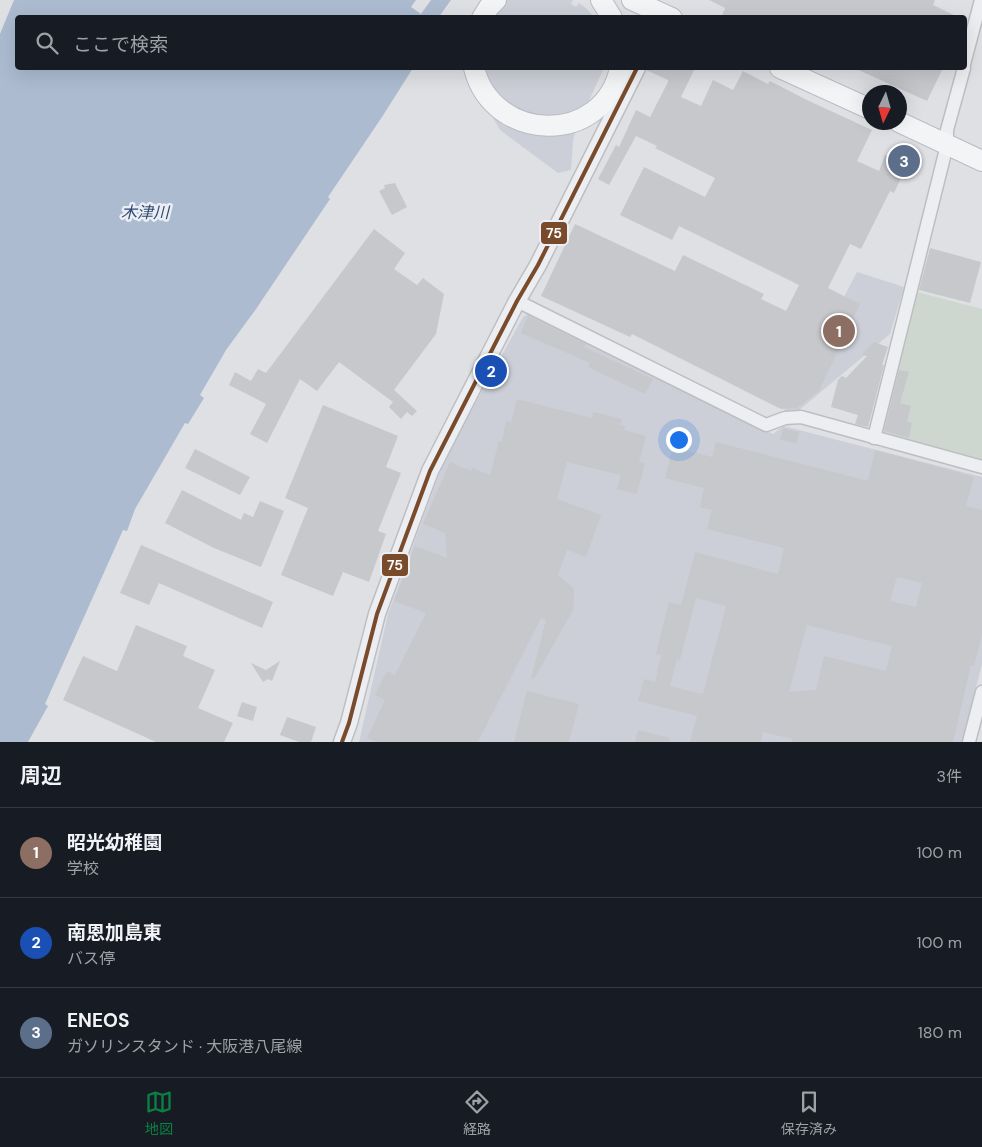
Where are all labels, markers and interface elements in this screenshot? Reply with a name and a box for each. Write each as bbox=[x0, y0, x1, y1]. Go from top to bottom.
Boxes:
search box bbox=[15, 15, 967, 70]
icon: search bbox=[33, 29, 61, 57]
text: ここで検索 bbox=[73, 32, 168, 57]
north arrow bbox=[862, 85, 907, 130]
pin: 3 bbox=[888, 142, 920, 180]
water label: 木津川 bbox=[121, 202, 171, 223]
line badge: 75 bbox=[540, 221, 568, 245]
text: 75 bbox=[546, 224, 562, 242]
pin: 1 bbox=[823, 312, 855, 350]
pin: 2 bbox=[475, 352, 507, 390]
your location bbox=[666, 427, 692, 453]
line badge: 75 bbox=[381, 553, 409, 577]
text: 75 bbox=[387, 556, 403, 574]
text: 周辺 bbox=[20, 762, 62, 790]
text: 3件 bbox=[937, 766, 962, 787]
text: 昭光幼稚園 bbox=[67, 830, 162, 855]
text: 1 bbox=[33, 842, 39, 863]
text: 100 m bbox=[917, 842, 962, 863]
text: 学校 bbox=[67, 858, 99, 879]
text: 南恩加島東 bbox=[67, 920, 162, 945]
text: 2 bbox=[31, 932, 41, 953]
text: 100 m bbox=[917, 932, 962, 953]
text: バス停 bbox=[67, 948, 115, 969]
text: ENEOS bbox=[67, 1008, 129, 1033]
text: 3 bbox=[31, 1022, 41, 1043]
text: 180 m bbox=[918, 1022, 962, 1043]
text: ガソリンスタンド · 大阪港八尾線 bbox=[67, 1036, 302, 1057]
tab: 地図 bbox=[145, 1088, 173, 1138]
tab: 経路 bbox=[463, 1088, 491, 1138]
tab: 保存済み bbox=[781, 1088, 837, 1138]

